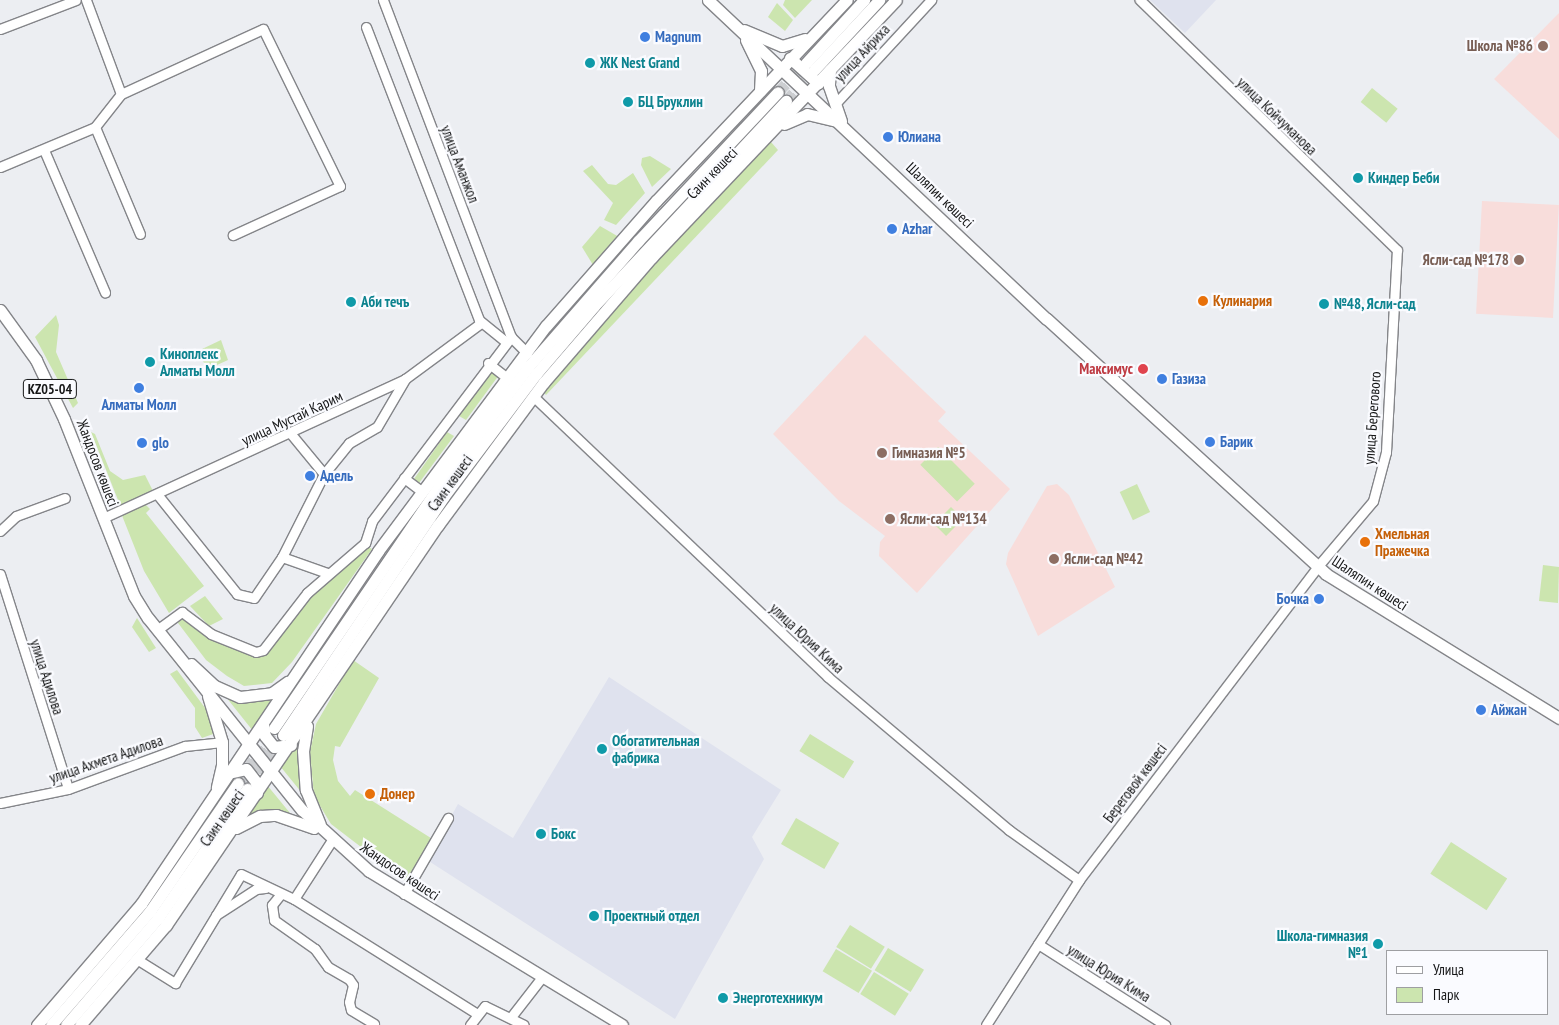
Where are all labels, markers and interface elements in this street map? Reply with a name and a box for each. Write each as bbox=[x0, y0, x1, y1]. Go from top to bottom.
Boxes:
street label: улица Айриха bbox=[831, 20, 893, 86]
place label: Magnum bbox=[655, 28, 701, 46]
marker: Magnum bbox=[639, 31, 651, 43]
place label: Школа №86 bbox=[1467, 37, 1533, 55]
marker: Школа №86 bbox=[1537, 40, 1549, 52]
place label: ЖК Nest Grand bbox=[600, 54, 680, 72]
marker: ЖК Nest Grand bbox=[584, 57, 596, 69]
street label: улица Койчуманова bbox=[1233, 73, 1321, 159]
place label: БЦ Бруклин bbox=[638, 93, 703, 111]
marker: БЦ Бруклин bbox=[622, 96, 634, 108]
street label: улица Аманжол bbox=[437, 123, 483, 205]
place label: Юлиана bbox=[898, 128, 941, 146]
marker: Юлиана bbox=[882, 131, 894, 143]
street label: Саин көшесі bbox=[683, 143, 741, 203]
street label: Шаляпин көшесі bbox=[903, 158, 977, 232]
place label: Киндер Беби bbox=[1368, 169, 1440, 187]
marker: Киндер Беби bbox=[1352, 172, 1364, 184]
place label: Azhar bbox=[902, 220, 932, 238]
marker: Azhar bbox=[886, 223, 898, 235]
place label: Ясли-сад №178 bbox=[1422, 251, 1509, 269]
marker: Ясли-сад №178 bbox=[1513, 254, 1525, 266]
place label: Кулинария bbox=[1213, 292, 1272, 310]
place label: Аби течъ bbox=[361, 293, 410, 311]
marker: Кулинария bbox=[1197, 295, 1209, 307]
place label: №48, Ясли-сад bbox=[1334, 295, 1417, 313]
marker: Аби течъ bbox=[345, 296, 357, 308]
marker: №48, Ясли-сад bbox=[1318, 298, 1330, 310]
place label: Киноплекс Алматы Молл bbox=[160, 344, 235, 379]
marker: Киноплекс Алматы Молл bbox=[144, 356, 156, 368]
place label: Максимус bbox=[1079, 360, 1133, 378]
marker: Максимус bbox=[1137, 363, 1149, 375]
place label: Газиза bbox=[1172, 370, 1206, 388]
street label: улица Берегового bbox=[1360, 371, 1384, 465]
marker: Газиза bbox=[1156, 373, 1168, 385]
road number: KZ05-04 bbox=[22, 378, 78, 400]
marker: Алматы Молл bbox=[133, 382, 145, 394]
street label: улица Мустай Карим bbox=[239, 387, 345, 449]
place label: Алматы Молл bbox=[102, 396, 176, 414]
street label: Жандосов көшесі bbox=[73, 417, 123, 509]
place label: Барик bbox=[1220, 433, 1253, 451]
place label: glo bbox=[152, 434, 169, 452]
marker: Барик bbox=[1204, 436, 1216, 448]
marker: glo bbox=[136, 437, 148, 449]
place label: Гимназия №5 bbox=[892, 444, 966, 462]
marker: Гимназия №5 bbox=[876, 447, 888, 459]
street label: Саин көшесі bbox=[424, 451, 476, 515]
place label: Адель bbox=[320, 467, 353, 485]
marker: Адель bbox=[304, 470, 316, 482]
place label: Ясли-сад №134 bbox=[900, 510, 987, 528]
marker: Ясли-сад №134 bbox=[884, 513, 896, 525]
place label: Хмельная Пражечка bbox=[1375, 524, 1429, 559]
marker: Хмельная Пражечка bbox=[1359, 536, 1371, 548]
place label: Ясли-сад №42 bbox=[1064, 550, 1143, 568]
street label: Шаляпин көшесі bbox=[1329, 552, 1411, 614]
marker: Ясли-сад №42 bbox=[1048, 553, 1060, 565]
place label: Бочка bbox=[1277, 590, 1309, 608]
marker: Бочка bbox=[1313, 593, 1325, 605]
street label: улица Юрия Кима bbox=[766, 599, 848, 677]
street label: улица Адилова bbox=[26, 637, 68, 717]
place label: Айжан bbox=[1491, 701, 1527, 719]
marker: Айжан bbox=[1475, 704, 1487, 716]
street label: улица Ахмета Адилова bbox=[46, 731, 166, 787]
place label: Обогатительная фабрика bbox=[612, 731, 700, 766]
street label: Береговой көшесі bbox=[1099, 740, 1171, 826]
marker: Обогатительная фабрика bbox=[596, 743, 608, 755]
place label: Донер bbox=[380, 785, 415, 803]
street label: Саин көшесі bbox=[196, 786, 248, 850]
marker: Донер bbox=[364, 788, 376, 800]
place label: Бокс bbox=[551, 825, 576, 843]
marker: Бокс bbox=[535, 828, 547, 840]
street label: Жандосов көшесі bbox=[357, 838, 443, 904]
place label: Проектный отдел bbox=[604, 907, 700, 925]
marker: Проектный отдел bbox=[588, 910, 600, 922]
place label: Школа-гимназия №1 bbox=[1277, 926, 1368, 961]
marker: Школа-гимназия №1 bbox=[1372, 938, 1384, 950]
street label: улица Юрия Кима bbox=[1064, 940, 1154, 1006]
legend bbox=[1386, 950, 1549, 1015]
text: Улица bbox=[1433, 960, 1464, 979]
text: Парк bbox=[1433, 985, 1459, 1004]
place label: Энерготехникум bbox=[733, 989, 823, 1007]
marker: Энерготехникум bbox=[717, 992, 729, 1004]

